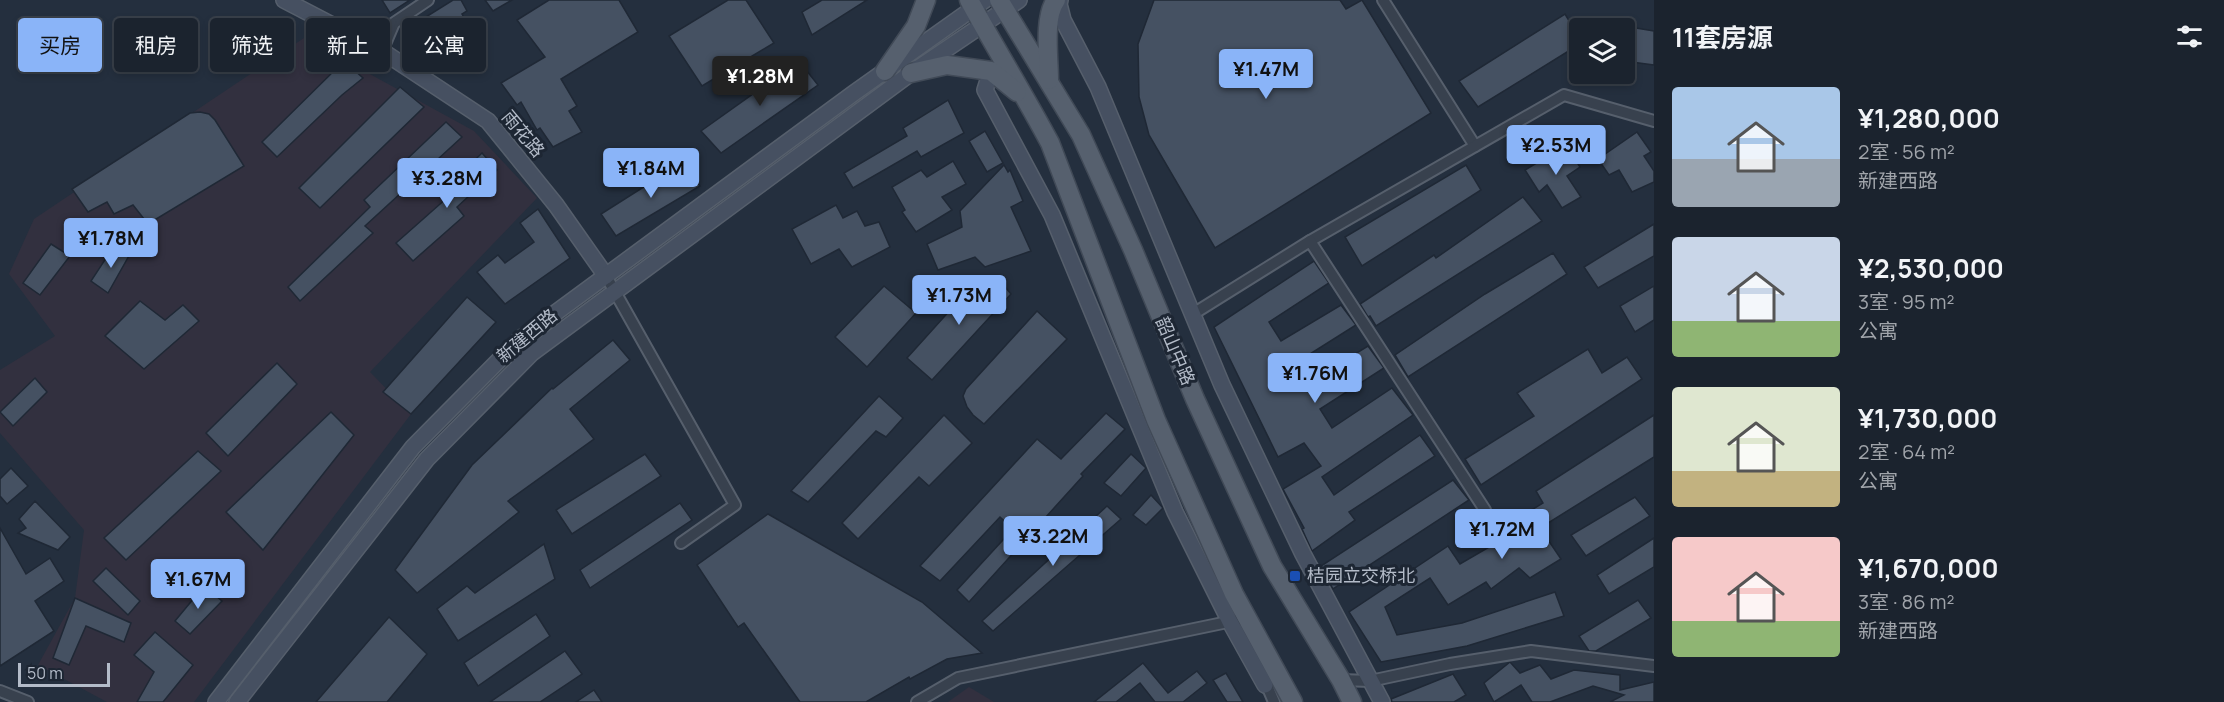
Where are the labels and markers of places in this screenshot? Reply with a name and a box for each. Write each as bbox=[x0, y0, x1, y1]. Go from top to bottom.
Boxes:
pin: ¥1.47M bbox=[1217, 49, 1315, 100]
pin: ¥1.28M bbox=[711, 56, 809, 107]
pin: ¥2.53M bbox=[1507, 125, 1605, 176]
pin: ¥1.84M bbox=[602, 148, 700, 199]
pin: ¥3.28M bbox=[398, 158, 496, 209]
pin: ¥1.78M bbox=[62, 218, 160, 269]
pin: ¥1.73M bbox=[910, 275, 1008, 326]
pin: ¥1.76M bbox=[1266, 353, 1364, 404]
pin: ¥1.72M bbox=[1453, 509, 1551, 560]
pin: ¥3.22M bbox=[1004, 516, 1102, 567]
pin: ¥1.67M bbox=[149, 559, 247, 610]
place label: 桔园立交桥北 bbox=[1307, 563, 1415, 587]
marker: 桔园立交桥北 bbox=[1288, 569, 1302, 583]

